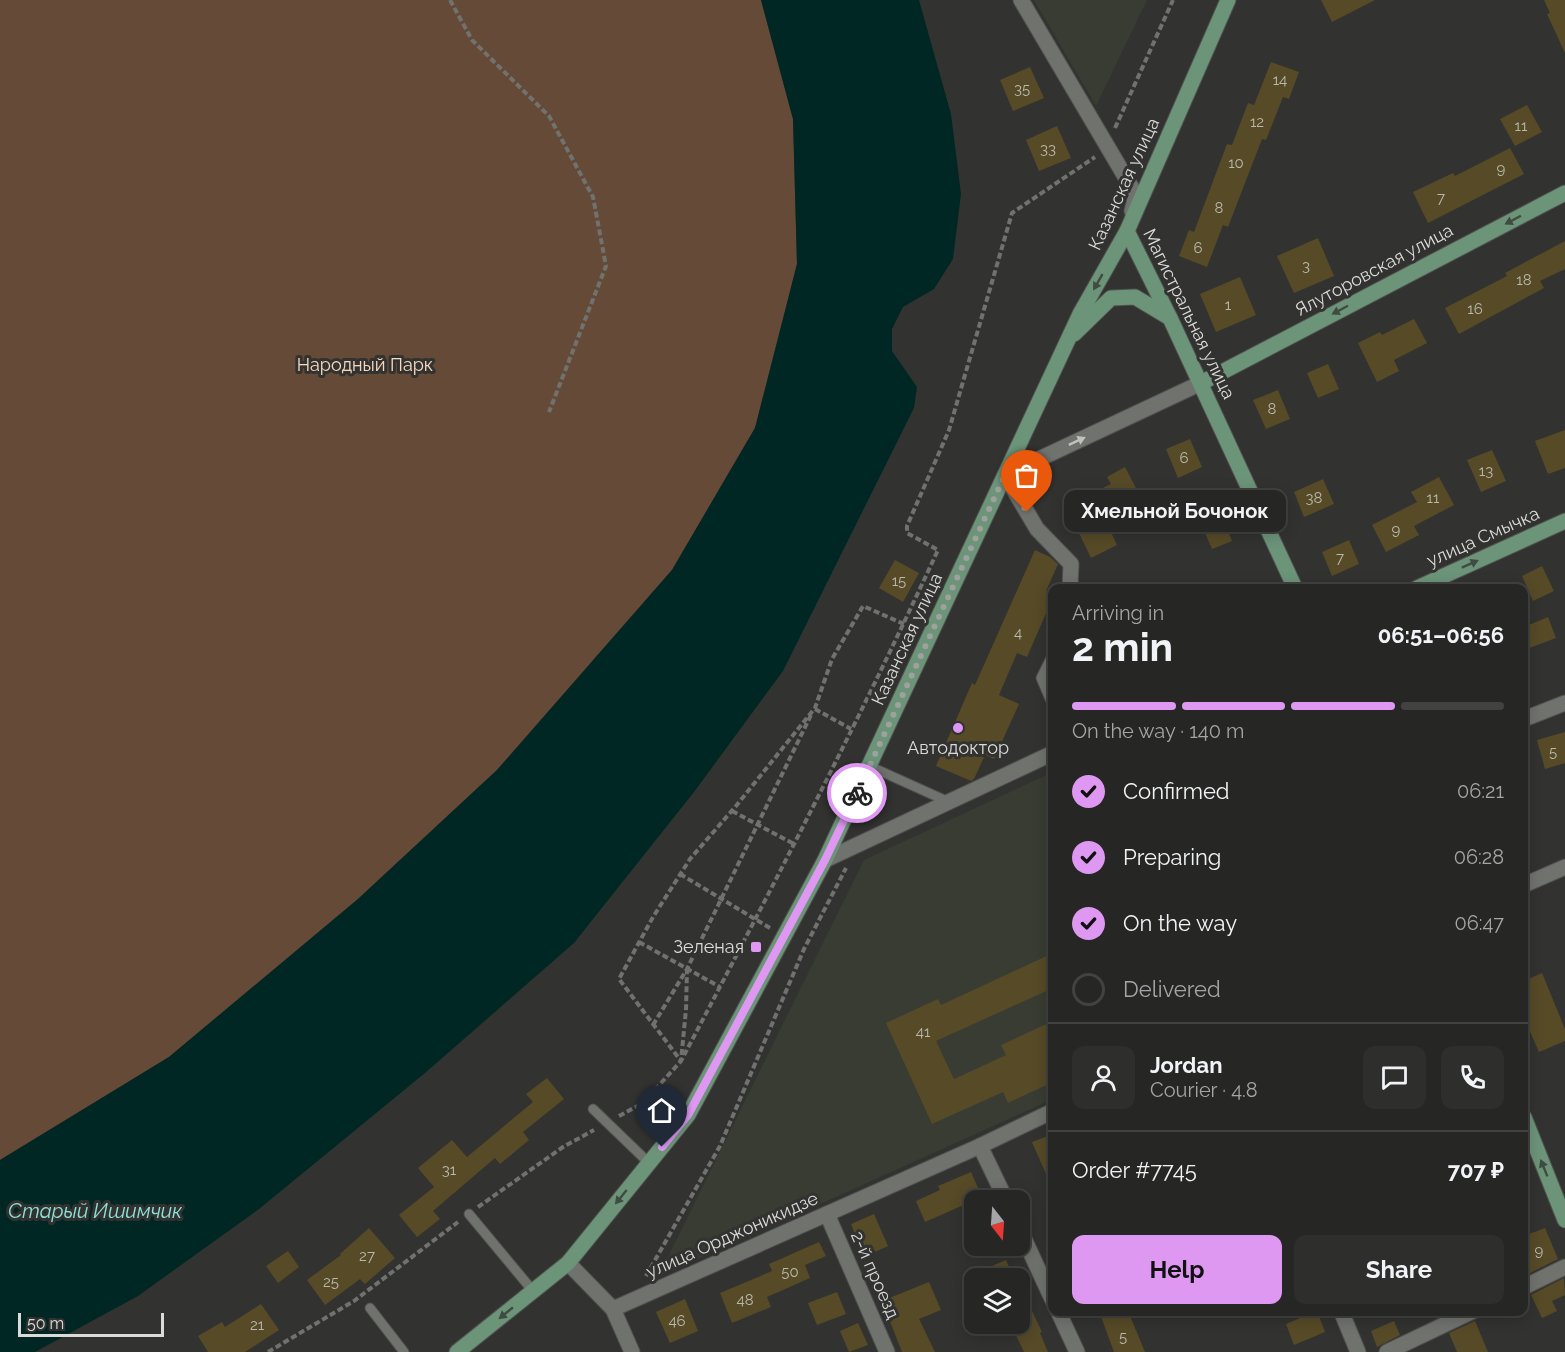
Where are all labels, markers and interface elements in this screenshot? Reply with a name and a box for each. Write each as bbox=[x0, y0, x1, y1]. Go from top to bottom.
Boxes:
house number: 14 bbox=[1273, 71, 1287, 89]
house number: 35 bbox=[1014, 80, 1030, 98]
house number: 12 bbox=[1250, 113, 1264, 131]
street label: Казанская улица bbox=[1084, 114, 1163, 253]
house number: 11 bbox=[1515, 117, 1528, 135]
house number: 33 bbox=[1040, 140, 1056, 158]
house number: 10 bbox=[1228, 154, 1244, 172]
house number: 9 bbox=[1497, 160, 1506, 178]
house number: 7 bbox=[1437, 189, 1445, 207]
house number: 8 bbox=[1215, 199, 1224, 217]
one-way arrow bbox=[1504, 215, 1521, 225]
street label: Ялуторовская улица bbox=[1291, 219, 1456, 320]
street label: Магистральная улица bbox=[1139, 225, 1240, 402]
house number: 6 bbox=[1193, 239, 1203, 257]
house number: 3 bbox=[1302, 257, 1310, 275]
house number: 18 bbox=[1516, 271, 1532, 289]
one-way arrow bbox=[1093, 274, 1103, 291]
house number: 1 bbox=[1225, 296, 1232, 314]
house number: 16 bbox=[1467, 300, 1483, 318]
one-way arrow bbox=[1332, 305, 1349, 315]
park label: Народный Парк bbox=[297, 354, 433, 375]
house number: 8 bbox=[1268, 400, 1277, 418]
one-way arrow bbox=[1069, 436, 1086, 445]
house number: 6 bbox=[1179, 449, 1189, 467]
pin bbox=[1001, 450, 1052, 512]
icon: bag bbox=[1010, 459, 1043, 492]
house number: 13 bbox=[1479, 462, 1493, 480]
house number: 38 bbox=[1306, 489, 1323, 507]
house number: 11 bbox=[1427, 489, 1440, 507]
callout: Хмельной Бочонок bbox=[1063, 491, 1285, 533]
text: Хмельной Бочонок bbox=[1081, 499, 1269, 523]
street label: улица Смычка bbox=[1423, 502, 1542, 571]
house number: 9 bbox=[1392, 521, 1401, 539]
house number: 7 bbox=[1336, 549, 1344, 567]
one-way arrow bbox=[1462, 559, 1480, 569]
street label: Казанская улица bbox=[867, 569, 946, 708]
house number: 15 bbox=[892, 572, 906, 590]
text: Arriving in bbox=[1072, 601, 1164, 625]
text: 06:51–06:56 bbox=[1378, 622, 1504, 648]
house number: 4 bbox=[1014, 624, 1022, 642]
text: 2 min bbox=[1072, 624, 1173, 670]
text: On the way · 140 m bbox=[1072, 719, 1244, 743]
marker: Автодоктор bbox=[951, 721, 965, 735]
place label: Автодоктор bbox=[907, 737, 1009, 758]
house number: 5 bbox=[1549, 743, 1557, 761]
courier bbox=[827, 763, 887, 823]
icon: check bbox=[1072, 775, 1105, 808]
icon: bike bbox=[841, 777, 874, 810]
text: Confirmed bbox=[1123, 778, 1230, 804]
text: 06:21 bbox=[1457, 779, 1504, 803]
icon: check bbox=[1072, 841, 1105, 874]
text: Preparing bbox=[1123, 844, 1221, 870]
text: 06:28 bbox=[1454, 845, 1504, 869]
icon: check bbox=[1072, 907, 1105, 940]
text: On the way bbox=[1123, 910, 1237, 936]
text: 06:47 bbox=[1454, 911, 1504, 935]
place label: Зеленая bbox=[673, 936, 744, 957]
marker: Зеленая bbox=[749, 940, 763, 954]
text: Delivered bbox=[1123, 976, 1221, 1002]
house number: 41 bbox=[916, 1023, 931, 1041]
button: person bbox=[1072, 1046, 1135, 1109]
button: chat bbox=[1363, 1046, 1426, 1109]
button: phone bbox=[1441, 1046, 1504, 1109]
text: Jordan bbox=[1150, 1052, 1222, 1078]
text: Courier · 4.8 bbox=[1150, 1078, 1258, 1102]
pin bbox=[636, 1085, 687, 1147]
icon: home bbox=[645, 1094, 678, 1127]
text: Order #7745 bbox=[1072, 1157, 1197, 1183]
text: 707 ₽ bbox=[1448, 1157, 1504, 1183]
one-way arrow bbox=[1539, 1159, 1549, 1177]
house number: 31 bbox=[442, 1161, 457, 1179]
street label: улица Орджоникидзе bbox=[643, 1187, 821, 1282]
one-way arrow bbox=[615, 1189, 628, 1205]
north arrow bbox=[964, 1190, 1030, 1256]
map controls bbox=[964, 1190, 1030, 1334]
water label: Старый Ишимчик bbox=[8, 1199, 182, 1223]
street label: 2-й проезд bbox=[847, 1228, 904, 1322]
button: Help bbox=[1072, 1235, 1282, 1304]
button: Share bbox=[1294, 1235, 1504, 1304]
house number: 9 bbox=[1535, 1242, 1544, 1260]
house number: 27 bbox=[359, 1247, 375, 1265]
house number: 50 bbox=[781, 1263, 799, 1281]
button: layers bbox=[964, 1268, 1030, 1334]
house number: 25 bbox=[323, 1273, 339, 1291]
house number: 48 bbox=[736, 1291, 754, 1309]
one-way arrow bbox=[498, 1307, 514, 1320]
scale bar bbox=[18, 1310, 164, 1338]
house number: 46 bbox=[668, 1312, 686, 1330]
text: 50 m bbox=[27, 1314, 64, 1333]
house number: 21 bbox=[250, 1316, 265, 1334]
house number: 5 bbox=[1119, 1328, 1127, 1346]

